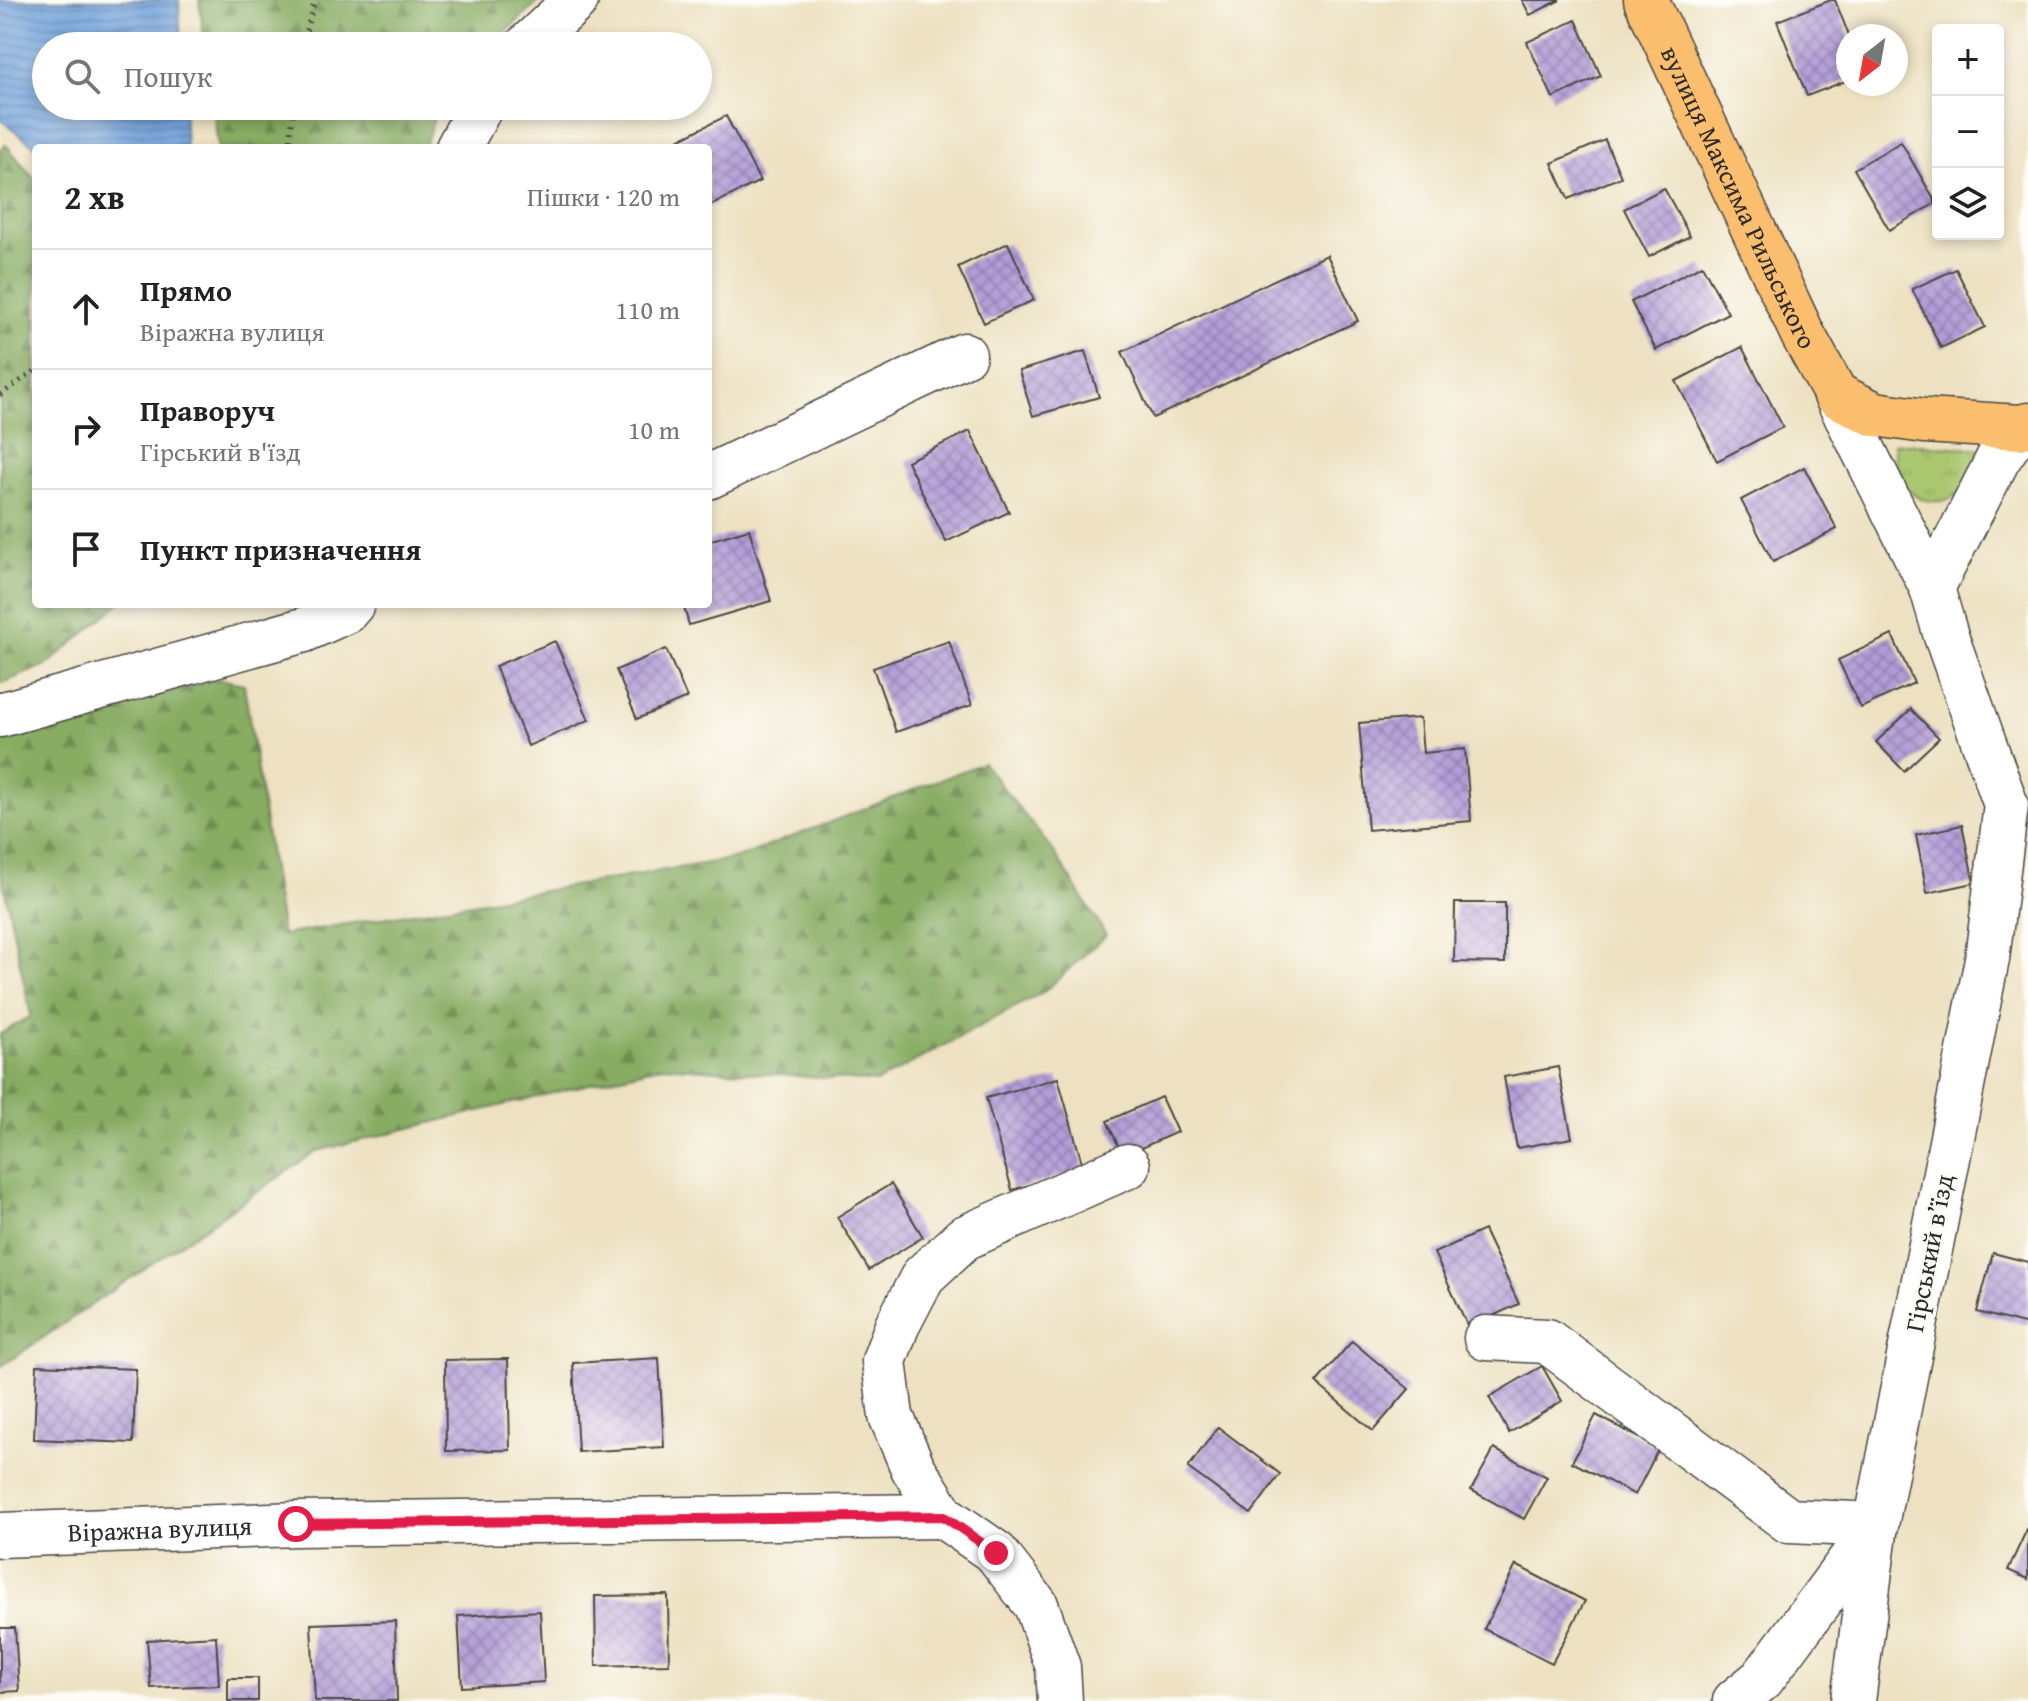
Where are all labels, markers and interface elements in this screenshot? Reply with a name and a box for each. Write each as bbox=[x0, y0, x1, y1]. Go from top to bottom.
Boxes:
north arrow bbox=[1836, 24, 1908, 96]
map controls bbox=[1932, 24, 2004, 240]
button: + bbox=[1932, 24, 2004, 96]
search box bbox=[32, 32, 712, 120]
street label: вулиця Максима Рильського bbox=[1651, 39, 1827, 356]
icon: search bbox=[60, 54, 104, 98]
text: Пошук bbox=[124, 54, 212, 98]
button: − bbox=[1932, 96, 2004, 168]
button: layers bbox=[1932, 168, 2004, 240]
text: 2 хв bbox=[64, 172, 125, 221]
text: Пішки · 120 m bbox=[527, 177, 680, 216]
text: Прямо bbox=[140, 268, 232, 312]
icon: ahead bbox=[64, 287, 108, 331]
text: 110 m bbox=[615, 290, 680, 329]
text: Віражна вулиця bbox=[140, 312, 324, 351]
text: Праворуч bbox=[140, 388, 275, 432]
icon: right bbox=[64, 407, 108, 451]
text: 10 m bbox=[628, 410, 680, 449]
text: Гірський в'їзд bbox=[140, 432, 301, 471]
icon: arrive bbox=[64, 527, 108, 571]
text: Пункт призначення bbox=[140, 527, 421, 571]
street label: Гірський в’їзд bbox=[1894, 1171, 1963, 1335]
street label: Віражна вулиця bbox=[67, 1506, 253, 1551]
route start bbox=[278, 1506, 314, 1542]
route end bbox=[978, 1535, 1014, 1571]

